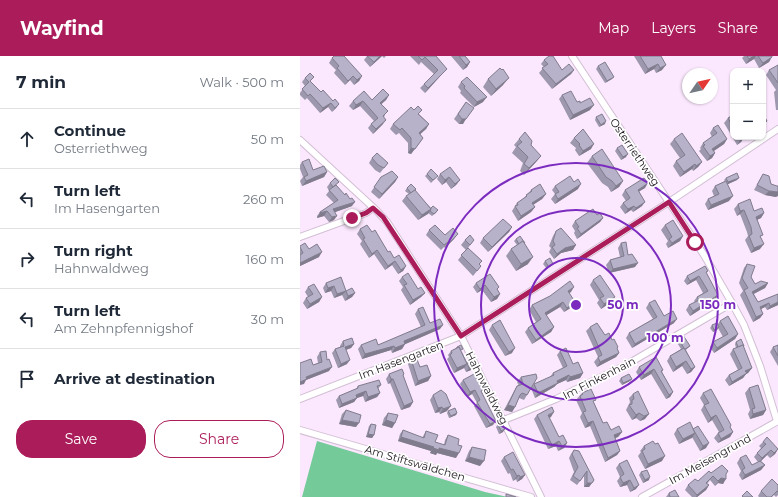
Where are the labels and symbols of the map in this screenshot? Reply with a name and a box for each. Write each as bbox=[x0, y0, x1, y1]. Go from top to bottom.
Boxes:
north arrow bbox=[682, 68, 718, 104]
street label: Osterriethweg bbox=[607, 115, 663, 189]
route end bbox=[343, 209, 361, 227]
route start bbox=[686, 233, 704, 251]
text: 50 m bbox=[607, 297, 639, 312]
text: 150 m bbox=[700, 297, 736, 312]
centre of rings bbox=[569, 298, 583, 312]
text: 100 m bbox=[647, 330, 683, 345]
street label: Im Hasengarten bbox=[357, 337, 445, 383]
street label: Hahnwaldweg bbox=[463, 349, 511, 427]
street label: Im Finkenhain bbox=[560, 354, 638, 402]
street label: Im Meisengrund bbox=[667, 431, 753, 487]
street label: Am Stiftswäldchen bbox=[363, 442, 467, 484]

